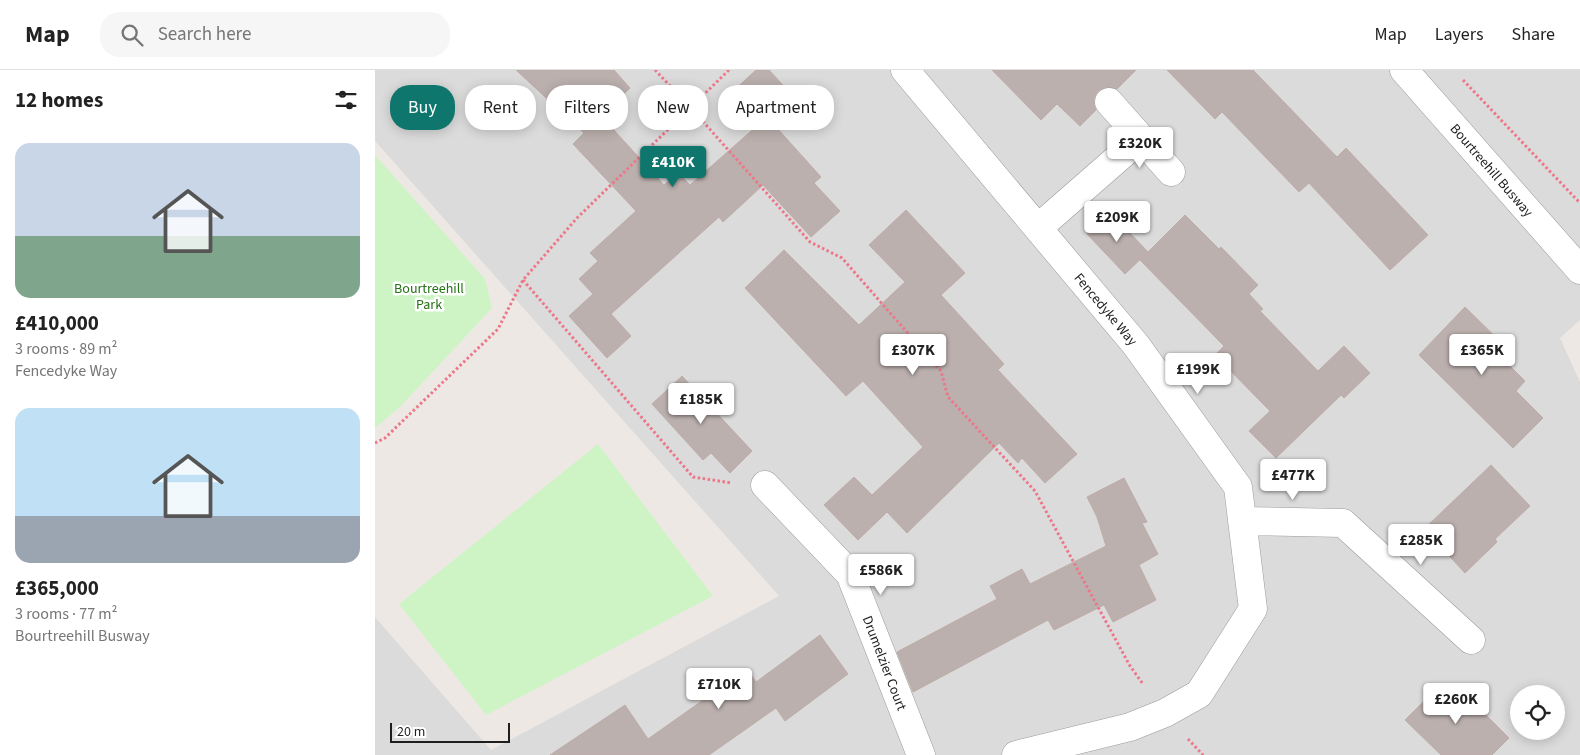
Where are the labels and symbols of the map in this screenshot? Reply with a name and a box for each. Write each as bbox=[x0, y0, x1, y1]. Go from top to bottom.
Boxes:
street label: Bourtreehill Busway bbox=[1445, 120, 1538, 222]
pin: £320K bbox=[1105, 126, 1175, 169]
pin: £410K bbox=[638, 146, 708, 188]
pin: £209K bbox=[1082, 200, 1152, 243]
street label: Fencedyke Way bbox=[1069, 269, 1142, 351]
park label: Bourtreehill Park bbox=[394, 279, 464, 315]
pin: £307K bbox=[878, 334, 948, 376]
pin: £365K bbox=[1447, 334, 1517, 376]
pin: £199K bbox=[1163, 352, 1233, 395]
pin: £185K bbox=[666, 382, 736, 425]
pin: £477K bbox=[1258, 458, 1328, 501]
pin: £285K bbox=[1386, 524, 1456, 566]
pin: £586K bbox=[846, 554, 916, 596]
street label: Drumelzier Court bbox=[857, 613, 911, 714]
pin: £710K bbox=[684, 668, 754, 710]
pin: £260K bbox=[1421, 682, 1491, 725]
scale bar bbox=[390, 720, 510, 743]

